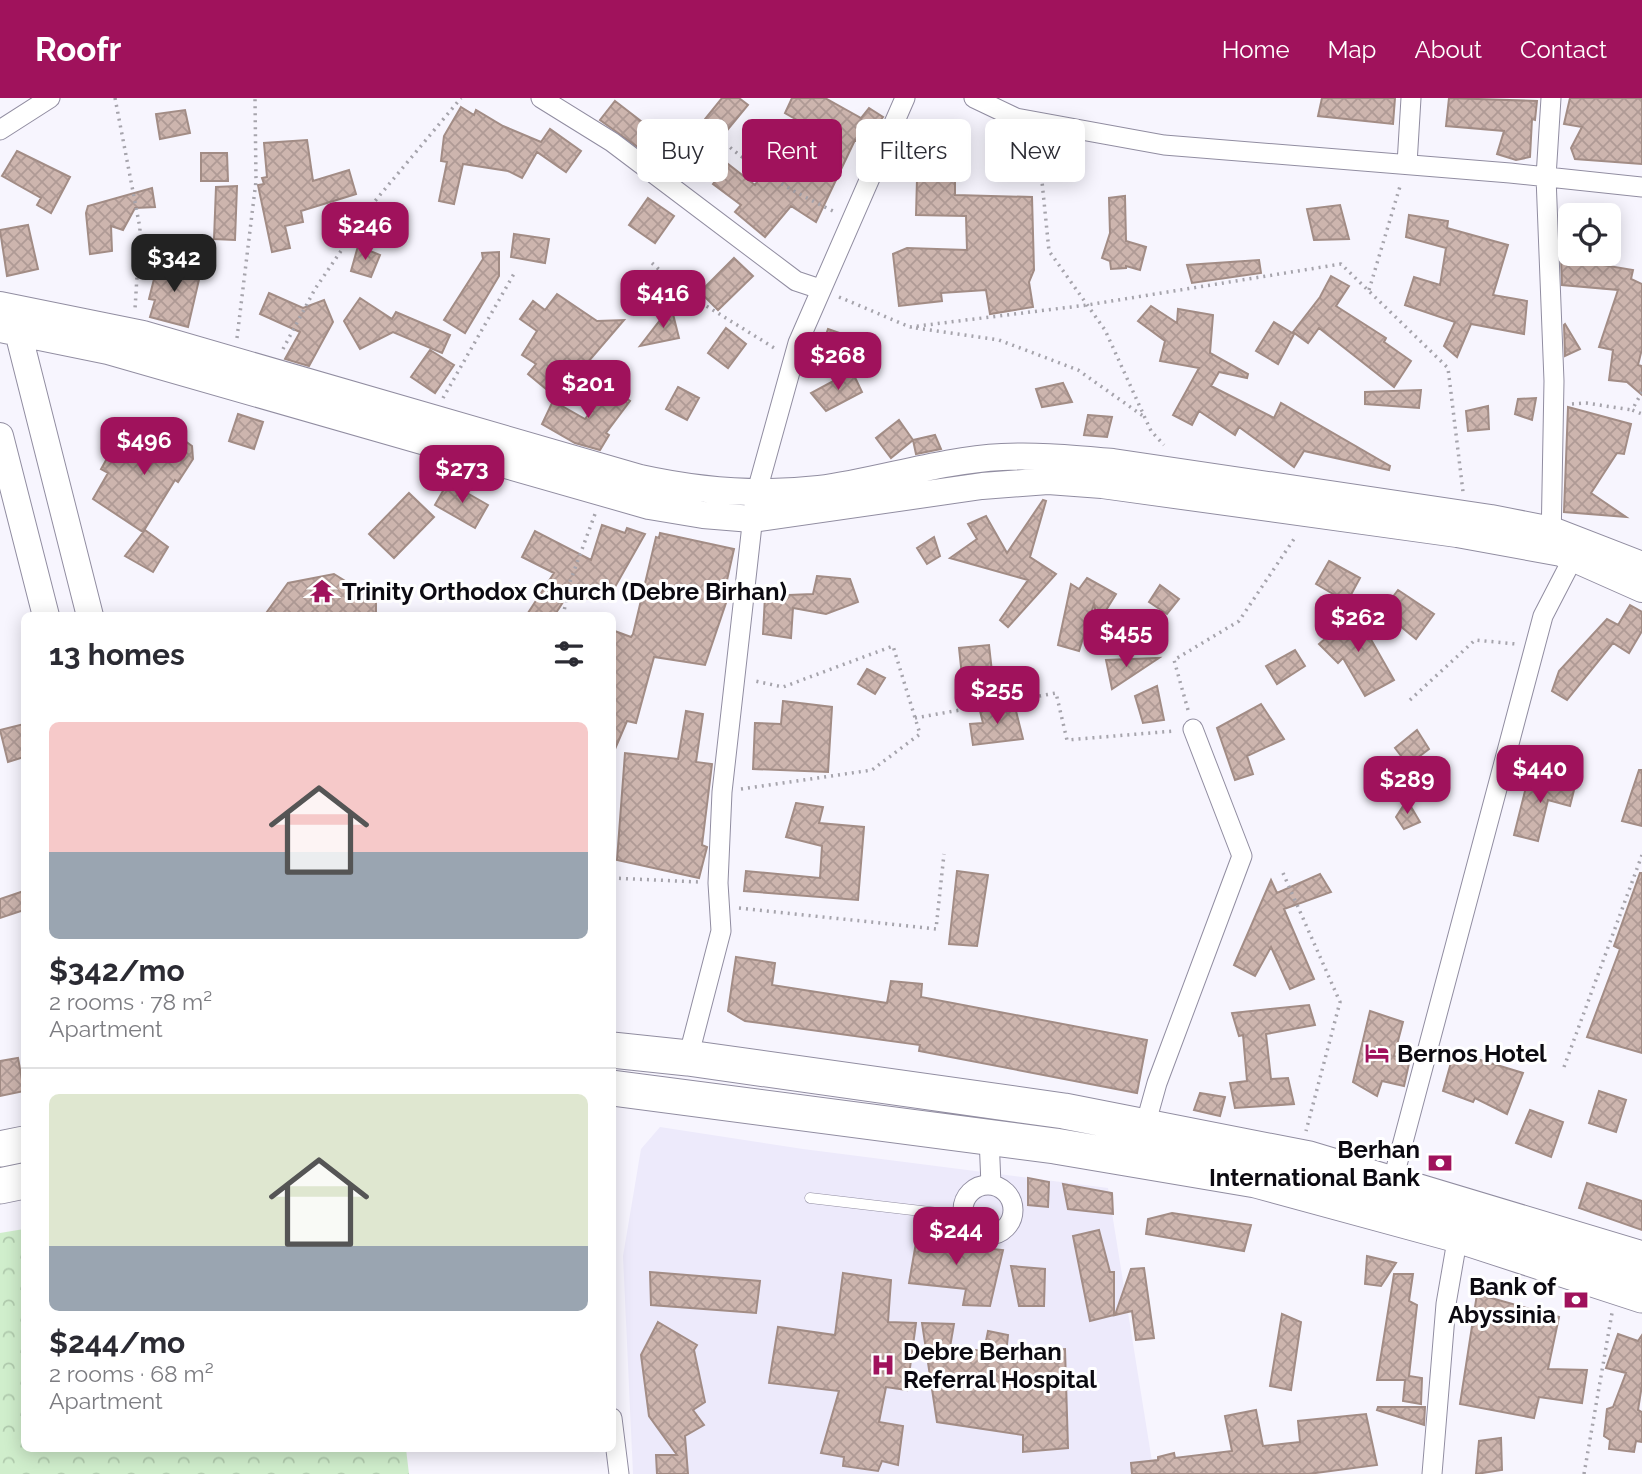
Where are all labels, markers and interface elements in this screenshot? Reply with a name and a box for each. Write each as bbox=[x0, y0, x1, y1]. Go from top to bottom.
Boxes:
text: Roofr bbox=[35, 30, 121, 69]
text: Home bbox=[1222, 35, 1290, 64]
text: Map bbox=[1328, 35, 1376, 64]
text: About bbox=[1414, 35, 1482, 64]
text: Contact bbox=[1520, 35, 1607, 64]
chip: Buy bbox=[637, 119, 728, 182]
chip: Rent bbox=[742, 119, 842, 182]
chip: Filters bbox=[856, 119, 971, 182]
chip: New bbox=[985, 119, 1085, 182]
pin: $246 bbox=[324, 202, 406, 262]
map controls bbox=[1558, 203, 1621, 266]
button: locate bbox=[1558, 203, 1621, 266]
text: $246 bbox=[338, 211, 392, 238]
pin: $342 bbox=[133, 234, 215, 294]
text: $342 bbox=[147, 243, 201, 270]
pin: $416 bbox=[622, 271, 704, 330]
text: $416 bbox=[636, 279, 690, 306]
pin: $268 bbox=[797, 332, 879, 392]
text: $268 bbox=[810, 341, 866, 368]
pin: $201 bbox=[547, 360, 629, 420]
text: $201 bbox=[561, 369, 615, 396]
pin: $496 bbox=[103, 418, 185, 477]
text: $496 bbox=[116, 426, 172, 453]
pin: $273 bbox=[421, 446, 503, 505]
text: $273 bbox=[435, 454, 489, 481]
temple icon: Trinity Orthodox Church (Debre Birhan) bbox=[308, 577, 336, 605]
place label: Trinity Orthodox Church (Debre Birhan) bbox=[342, 577, 787, 606]
pin: $262 bbox=[1317, 594, 1399, 654]
text: $262 bbox=[1331, 603, 1385, 630]
pin: $455 bbox=[1085, 610, 1167, 669]
text: $455 bbox=[1099, 618, 1153, 645]
icon: filters bbox=[550, 635, 588, 673]
text: 13 homes bbox=[49, 637, 185, 672]
pin: $255 bbox=[956, 666, 1038, 726]
text: $255 bbox=[970, 675, 1024, 702]
pin: $440 bbox=[1499, 746, 1581, 805]
text: $440 bbox=[1513, 754, 1567, 781]
pin: $289 bbox=[1366, 756, 1448, 816]
text: $289 bbox=[1380, 765, 1435, 792]
icon: home bbox=[256, 767, 382, 893]
text: $342/mo bbox=[49, 953, 185, 988]
text: 2 rooms · 78 m² bbox=[49, 988, 212, 1015]
text: Apartment bbox=[49, 1015, 163, 1042]
hotel icon: Bernos Hotel bbox=[1363, 1039, 1391, 1067]
place label: Bernos Hotel bbox=[1397, 1039, 1547, 1068]
place label: Berhan International Bank bbox=[1209, 1135, 1421, 1192]
icon: home bbox=[256, 1139, 382, 1265]
bank icon: Berhan International Bank bbox=[1426, 1149, 1454, 1177]
pin: $244 bbox=[915, 1208, 997, 1267]
text: $244 bbox=[929, 1216, 983, 1243]
place label: Bank of Abyssinia bbox=[1448, 1272, 1557, 1329]
bank icon: Bank of Abyssinia bbox=[1562, 1286, 1590, 1314]
text: $244/mo bbox=[49, 1325, 185, 1360]
place label: Debre Berhan Referral Hospital bbox=[903, 1337, 1097, 1394]
hospital icon: Debre Berhan Referral Hospital bbox=[869, 1351, 897, 1379]
text: 2 rooms · 68 m² bbox=[49, 1360, 214, 1387]
text: Apartment bbox=[49, 1387, 163, 1414]

